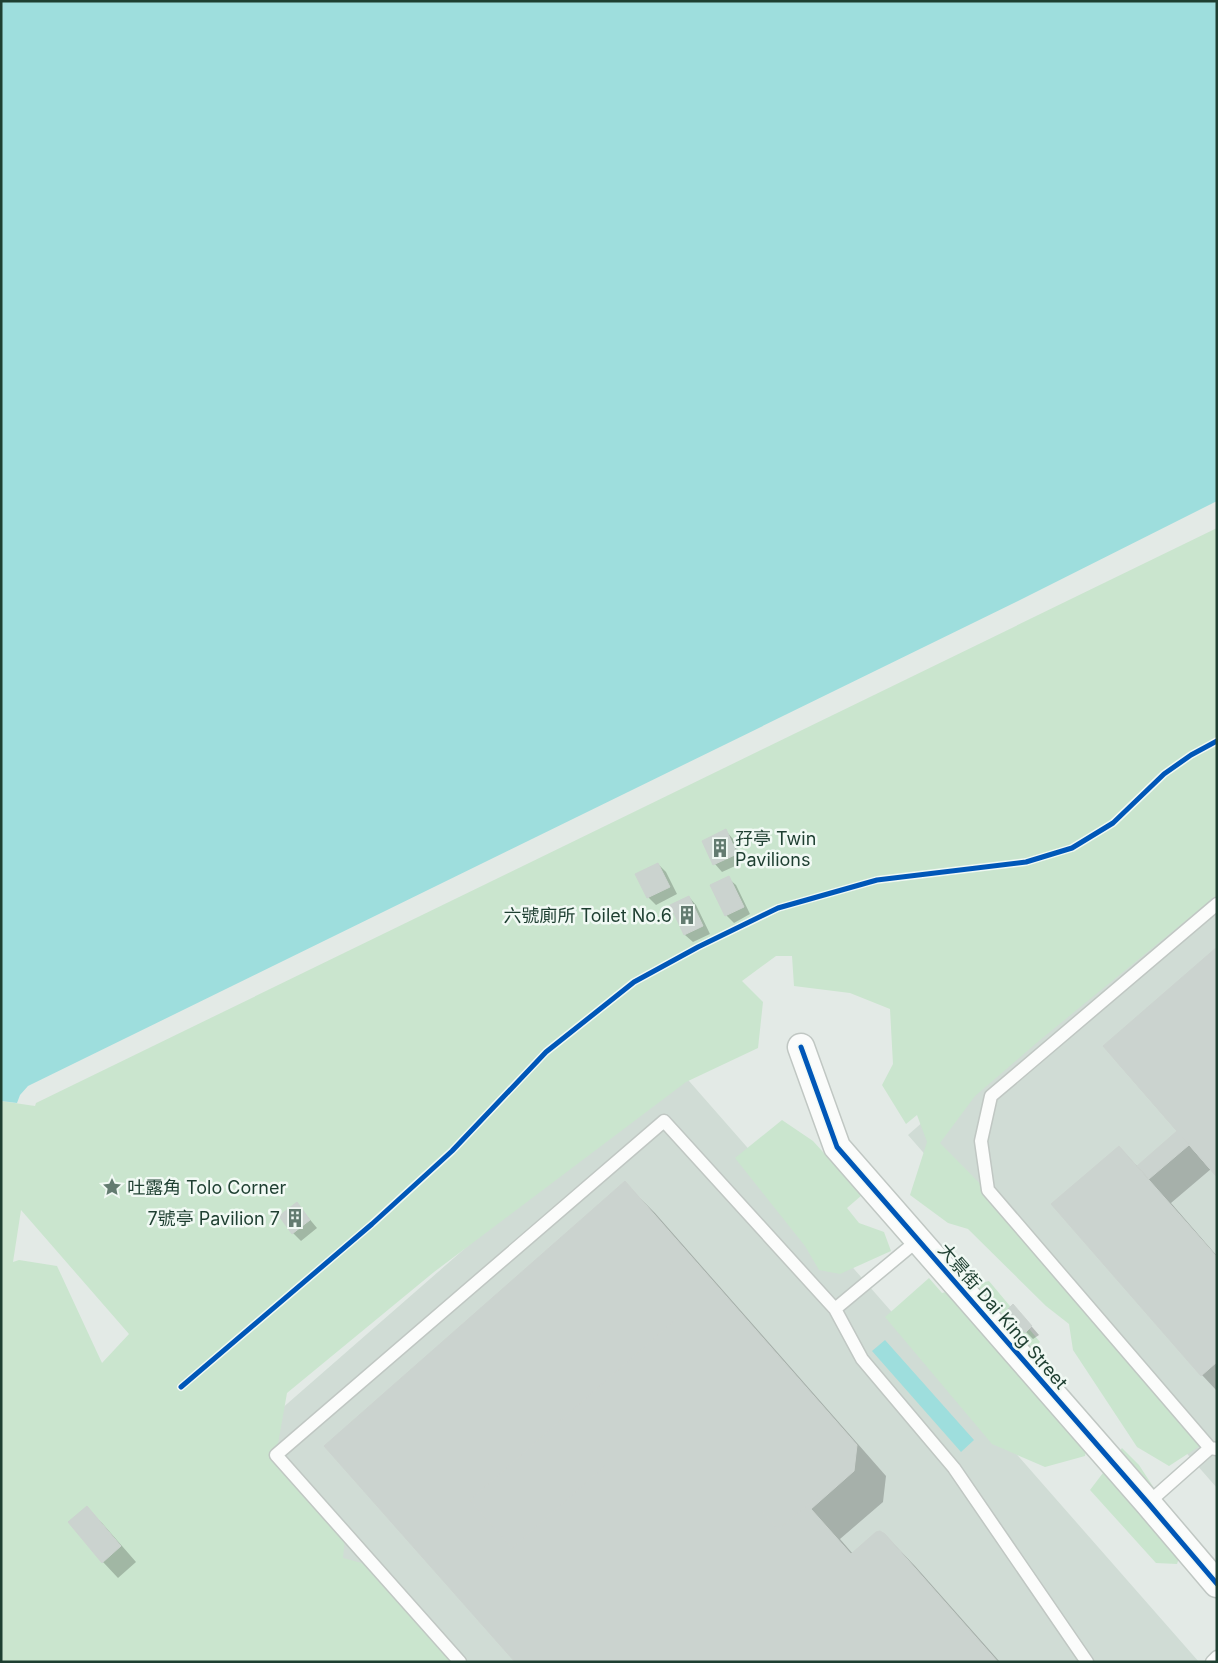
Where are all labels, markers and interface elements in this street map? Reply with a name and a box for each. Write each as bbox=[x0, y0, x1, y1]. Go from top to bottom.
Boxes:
place label: 孖亭 Twin Pavilions bbox=[735, 828, 816, 870]
building icon: 孖亭 Twin Pavilions bbox=[709, 837, 731, 859]
building icon: 六號廁所 Toilet No.6 bbox=[676, 904, 698, 926]
place label: 六號廁所 Toilet No.6 bbox=[504, 905, 672, 926]
place icon: 吐露角 Tolo Corner bbox=[101, 1176, 123, 1198]
place label: 吐露角 Tolo Corner bbox=[127, 1177, 286, 1198]
building icon: 7號亭 Pavilion 7 bbox=[284, 1207, 306, 1229]
place label: 7號亭 Pavilion 7 bbox=[148, 1208, 280, 1229]
street label: 大景街 Dai King Street bbox=[934, 1239, 1072, 1393]

